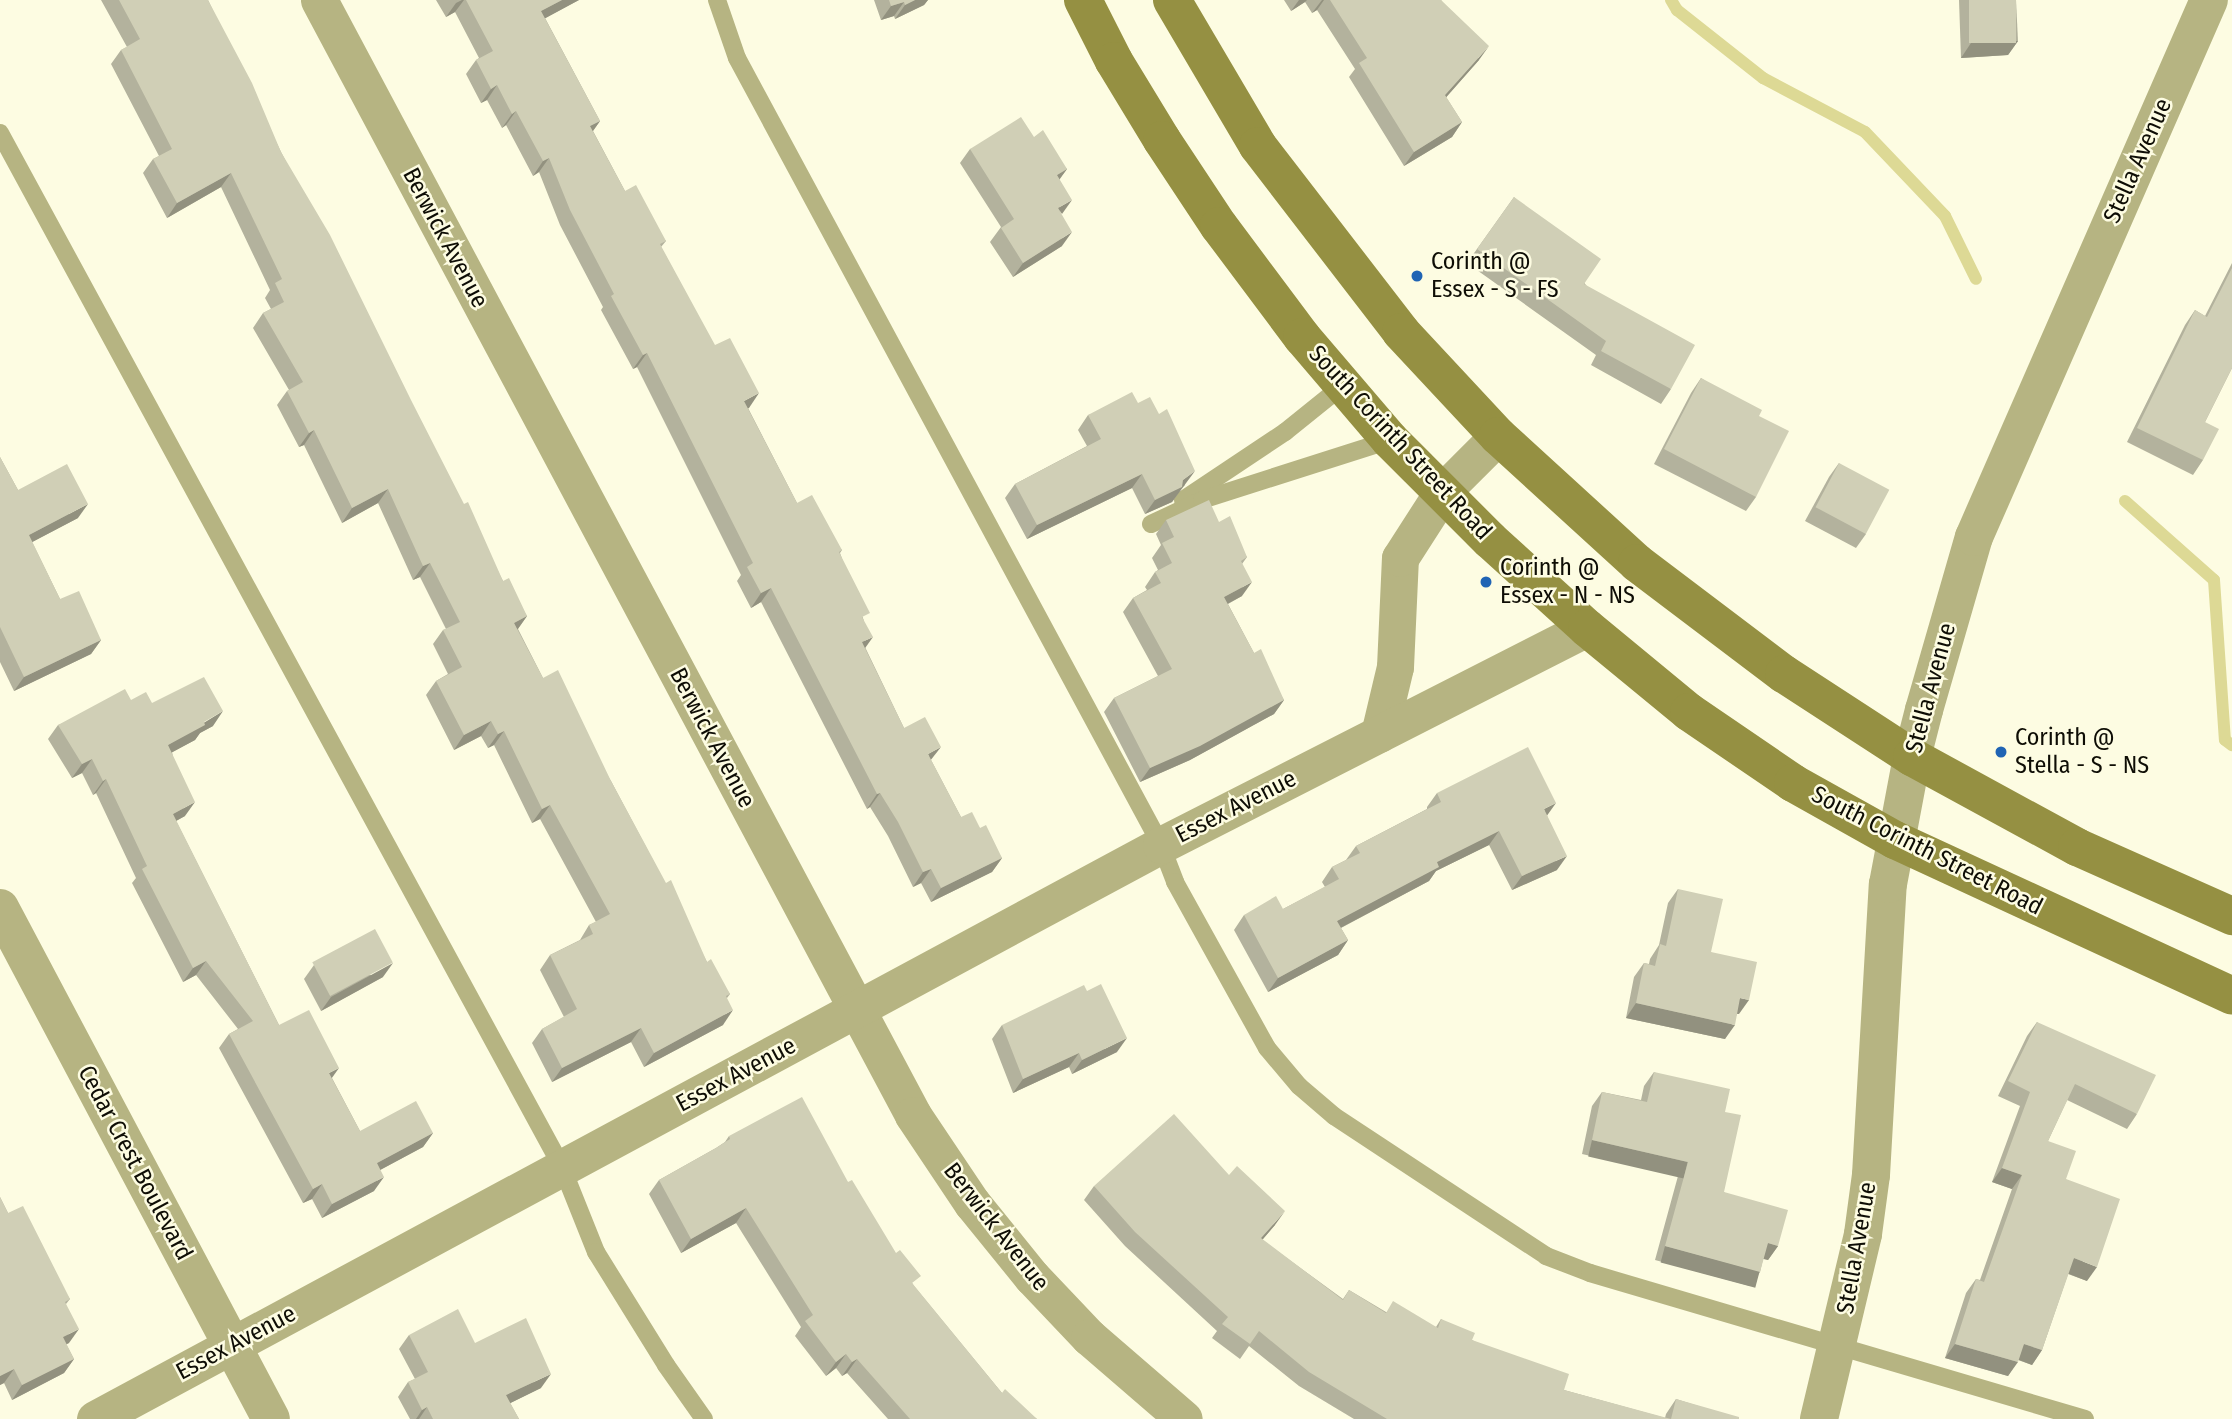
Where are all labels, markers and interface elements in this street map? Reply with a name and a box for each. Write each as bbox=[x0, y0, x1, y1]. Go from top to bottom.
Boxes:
street label: Stella Avenue bbox=[2098, 94, 2178, 228]
street label: Berwick Avenue bbox=[396, 163, 494, 313]
place label: Corinth @ Essex - S - FS bbox=[1431, 248, 1559, 304]
marker: Corinth @ Essex - S - FS bbox=[1409, 268, 1425, 284]
street label: South Corinth Street Road bbox=[1302, 340, 1498, 546]
place label: Corinth @ Essex - N - NS bbox=[1500, 554, 1635, 610]
marker: Corinth @ Essex - N - NS bbox=[1478, 574, 1494, 590]
street label: Stella Avenue bbox=[1900, 620, 1962, 756]
street label: Berwick Avenue bbox=[663, 663, 761, 813]
place label: Corinth @ Stella - S - NS bbox=[2015, 724, 2149, 780]
marker: Corinth @ Stella - S - NS bbox=[1993, 744, 2009, 760]
street label: Essex Avenue bbox=[1171, 764, 1301, 850]
street label: South Corinth Street Road bbox=[1807, 780, 2047, 922]
street label: Essex Avenue bbox=[671, 1031, 801, 1119]
street label: Cedar Crest Boulevard bbox=[72, 1061, 198, 1265]
street label: Berwick Avenue bbox=[937, 1157, 1055, 1297]
street label: Stella Avenue bbox=[1831, 1180, 1883, 1316]
street label: Essex Avenue bbox=[171, 1299, 301, 1387]

